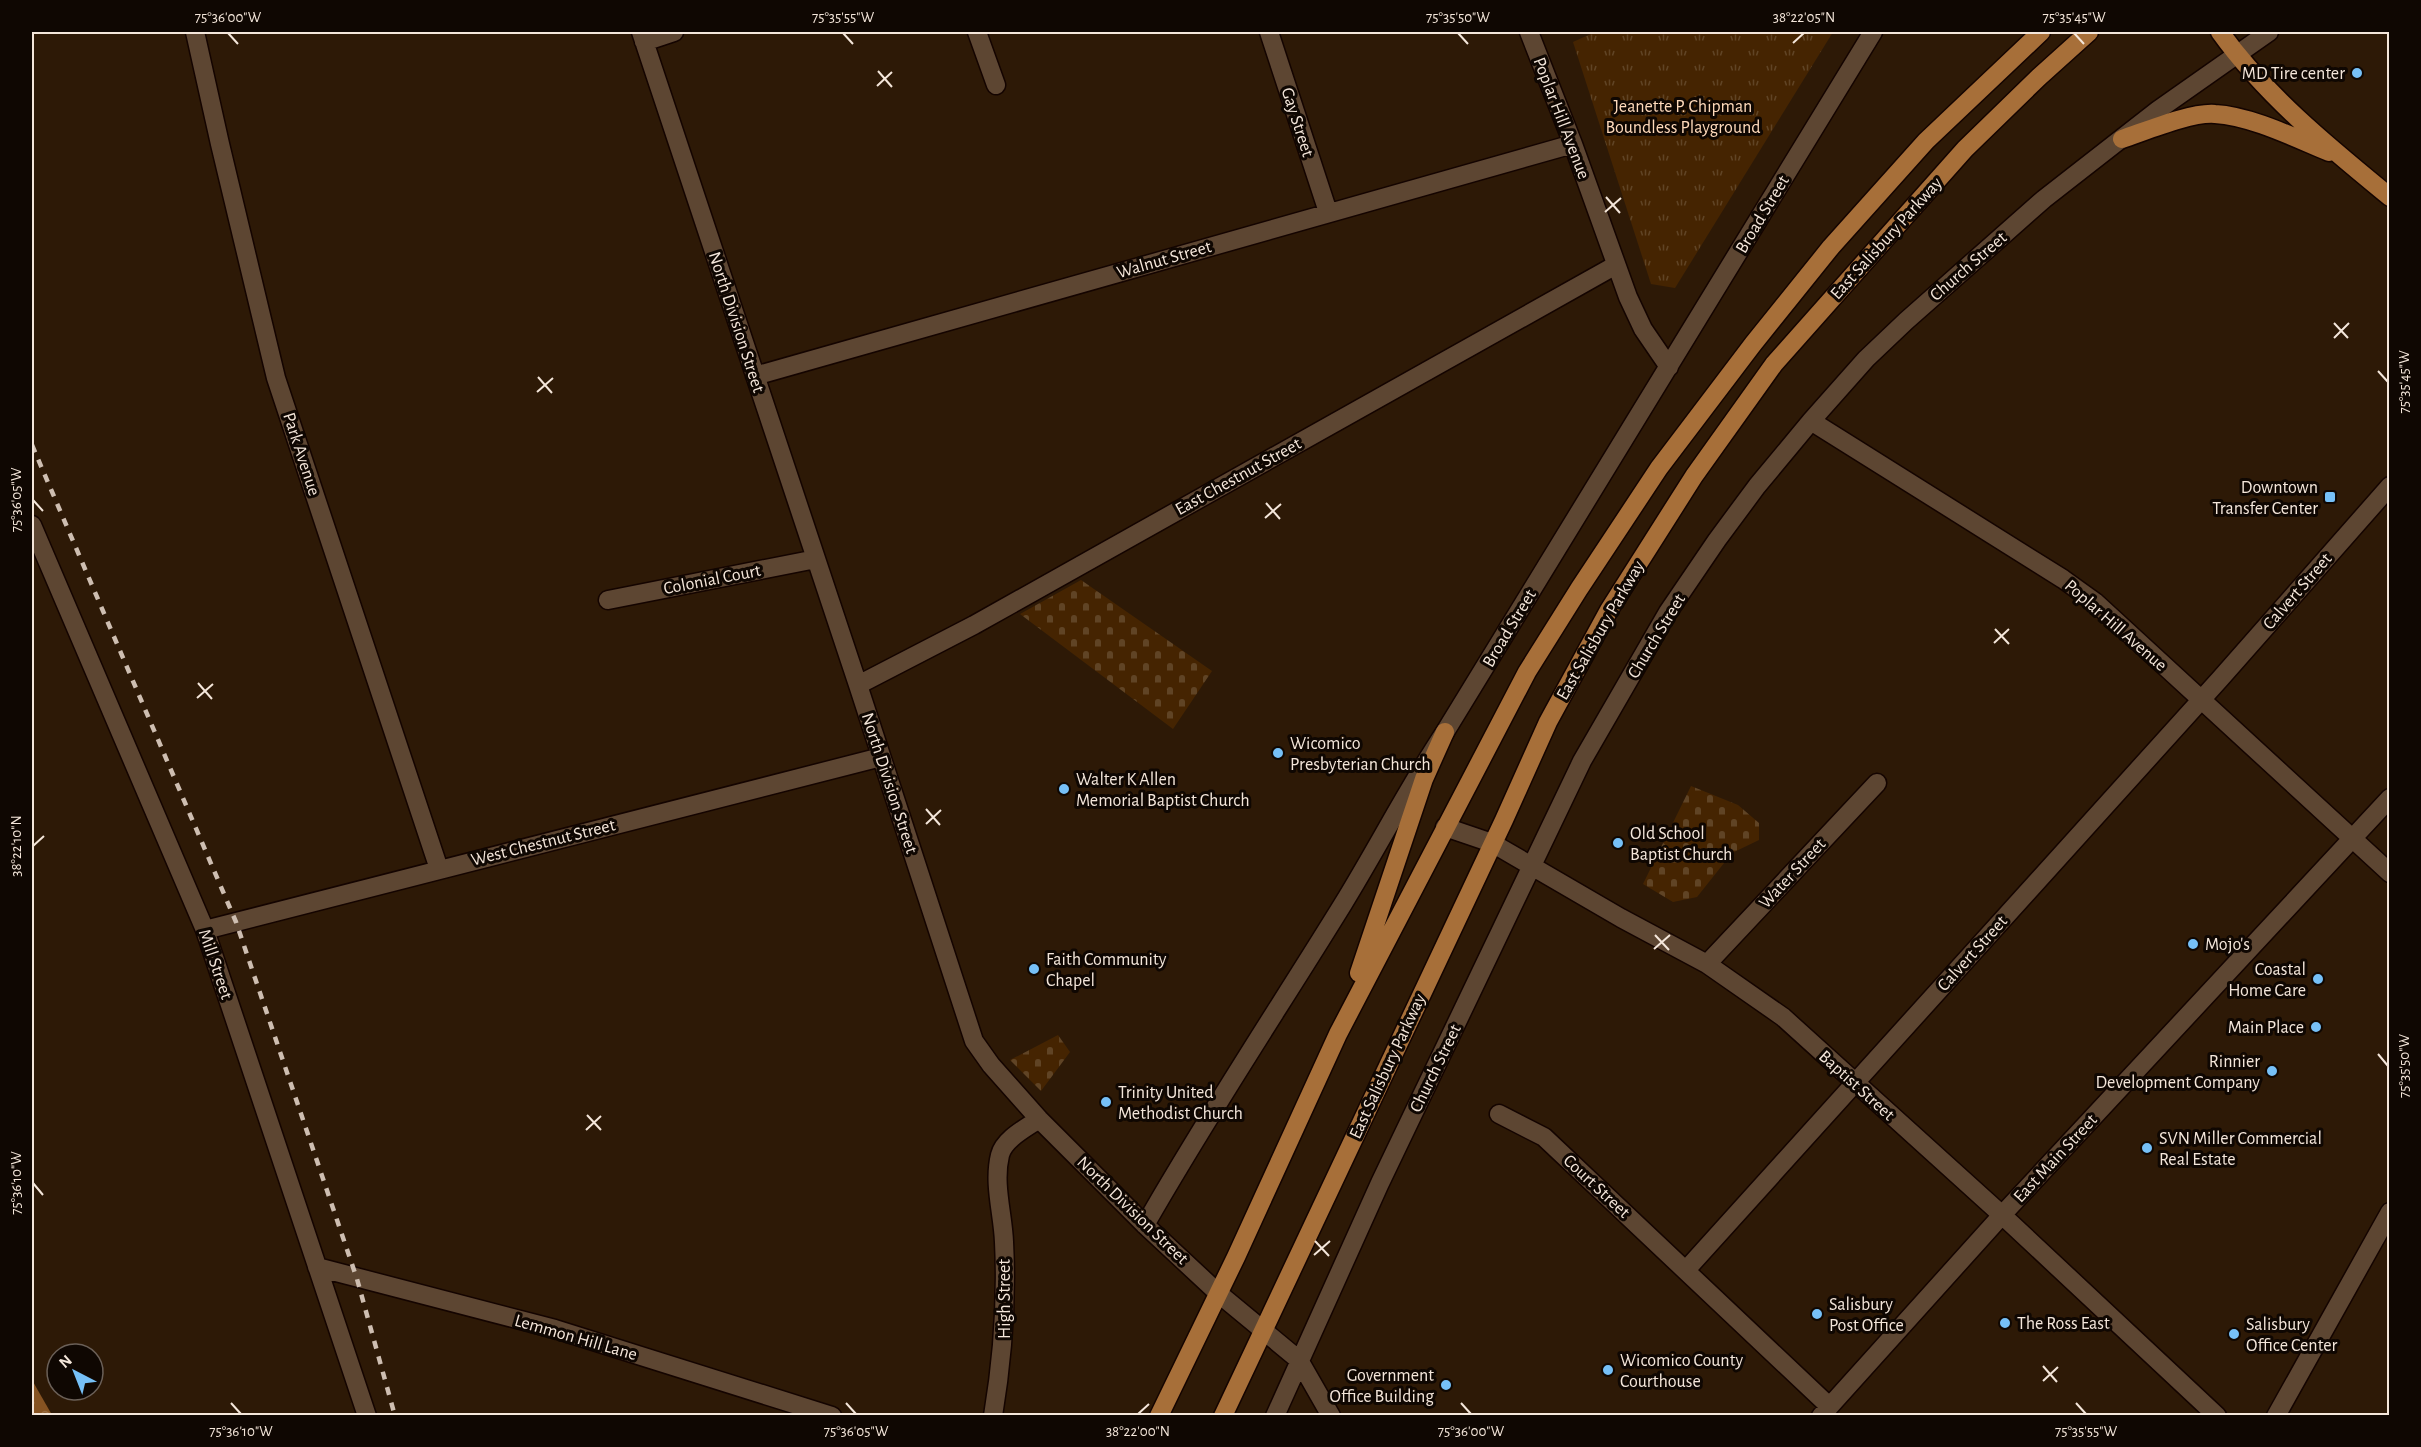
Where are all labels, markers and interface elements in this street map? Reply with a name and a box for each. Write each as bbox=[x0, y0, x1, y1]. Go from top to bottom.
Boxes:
text: 75°36'00"W bbox=[195, 10, 262, 25]
text: 75°35'55"W bbox=[812, 10, 875, 25]
text: 75°35'50"W bbox=[1426, 10, 1491, 25]
text: 38°22'05"N bbox=[1773, 10, 1835, 25]
text: 75°35'45"W bbox=[2042, 10, 2106, 25]
street label: Poplar Hill Avenue bbox=[1530, 55, 1593, 182]
place label: MD Tire center bbox=[2242, 65, 2345, 83]
marker: MD Tire center bbox=[2350, 66, 2364, 80]
street label: Gay Street bbox=[1277, 85, 1317, 159]
park label: Jeanette P. Chipman Boundless Playground bbox=[1605, 98, 1761, 137]
street label: Broad Street bbox=[1733, 172, 1793, 256]
street label: East Salisbury Parkway bbox=[1827, 174, 1946, 303]
street label: Church Street bbox=[1927, 229, 2011, 305]
street label: Walnut Street bbox=[1115, 238, 1214, 282]
street label: North Division Street bbox=[705, 250, 767, 395]
text: 75°35'45"W bbox=[2397, 350, 2412, 414]
street label: Park Avenue bbox=[279, 410, 323, 498]
street label: East Chestnut Street bbox=[1172, 435, 1305, 519]
text: 75°36'05"W bbox=[9, 467, 24, 532]
place label: Downtown Transfer Center bbox=[2212, 479, 2318, 518]
marker: Downtown Transfer Center bbox=[2323, 490, 2337, 504]
street label: Calvert Street bbox=[2260, 550, 2336, 633]
street label: East Salisbury Parkway bbox=[1554, 558, 1648, 703]
street label: Colonial Court bbox=[662, 562, 763, 598]
street label: Poplar Hill Avenue bbox=[2061, 577, 2170, 675]
street label: Broad Street bbox=[1480, 586, 1540, 670]
street label: Church Street bbox=[1625, 591, 1689, 682]
street label: North Division Street bbox=[858, 711, 920, 856]
place label: Wicomico Presbyterian Church bbox=[1290, 735, 1431, 774]
marker: Wicomico Presbyterian Church bbox=[1271, 746, 1285, 760]
place label: Walter K Allen Memorial Baptist Church bbox=[1076, 771, 1250, 810]
marker: Walter K Allen Memorial Baptist Church bbox=[1057, 782, 1071, 796]
text: 38°22'10"N bbox=[9, 815, 24, 877]
street label: West Chestnut Street bbox=[469, 816, 617, 870]
place label: Old School Baptist Church bbox=[1630, 825, 1732, 864]
street label: Water Street bbox=[1756, 835, 1830, 912]
marker: Old School Baptist Church bbox=[1611, 836, 1625, 850]
street label: Calvert Street bbox=[1934, 912, 2011, 995]
street label: Mill Street bbox=[195, 927, 235, 1002]
place label: Mojo's bbox=[2205, 936, 2250, 954]
marker: Mojo's bbox=[2186, 937, 2200, 951]
place label: Faith Community Chapel bbox=[1046, 951, 1167, 990]
place label: Coastal Home Care bbox=[2228, 961, 2306, 1000]
marker: Faith Community Chapel bbox=[1027, 962, 1041, 976]
marker: Coastal Home Care bbox=[2311, 972, 2325, 986]
street label: East Salisbury Parkway bbox=[1346, 991, 1429, 1142]
place label: Main Place bbox=[2228, 1019, 2304, 1037]
marker: Main Place bbox=[2309, 1020, 2323, 1034]
street label: Church Street bbox=[1407, 1022, 1465, 1115]
text: 75°35'50"W bbox=[2397, 1033, 2412, 1098]
street label: Baptist Street bbox=[1815, 1047, 1898, 1124]
place label: Rinnier Development Company bbox=[2095, 1053, 2260, 1092]
marker: Rinnier Development Company bbox=[2265, 1064, 2279, 1078]
place label: Trinity United Methodist Church bbox=[1118, 1084, 1243, 1123]
marker: Trinity United Methodist Church bbox=[1099, 1095, 1113, 1109]
street label: East Main Street bbox=[2011, 1111, 2101, 1206]
place label: SVN Miller Commercial Real Estate bbox=[2159, 1130, 2322, 1169]
marker: SVN Miller Commercial Real Estate bbox=[2140, 1141, 2154, 1155]
text: 75°36'10"W bbox=[9, 1151, 24, 1215]
street label: Court Street bbox=[1560, 1152, 1633, 1222]
street label: North Division Street bbox=[1073, 1153, 1192, 1268]
street label: High Street bbox=[996, 1259, 1014, 1339]
place label: Salisbury Post Office bbox=[1829, 1296, 1904, 1335]
marker: Salisbury Post Office bbox=[1810, 1307, 1824, 1321]
street label: Lemmon Hill Lane bbox=[512, 1312, 639, 1364]
place label: The Ross East bbox=[2017, 1315, 2110, 1333]
marker: The Ross East bbox=[1998, 1316, 2012, 1330]
place label: Salisbury Office Center bbox=[2246, 1316, 2337, 1355]
marker: Salisbury Office Center bbox=[2227, 1327, 2241, 1341]
north arrow bbox=[45, 1342, 105, 1402]
text: N bbox=[56, 1352, 75, 1371]
place label: Wicomico County Courthouse bbox=[1620, 1352, 1743, 1391]
marker: Wicomico County Courthouse bbox=[1601, 1363, 1615, 1377]
place label: Government Office Building bbox=[1330, 1367, 1434, 1406]
marker: Government Office Building bbox=[1439, 1378, 1453, 1392]
text: 75°36'10"W bbox=[209, 1424, 273, 1439]
text: 75°36'05"W bbox=[824, 1424, 889, 1439]
text: 38°22'00"N bbox=[1106, 1424, 1170, 1439]
text: 75°36'00"W bbox=[1438, 1424, 1505, 1439]
text: 75°35'55"W bbox=[2055, 1424, 2118, 1439]

